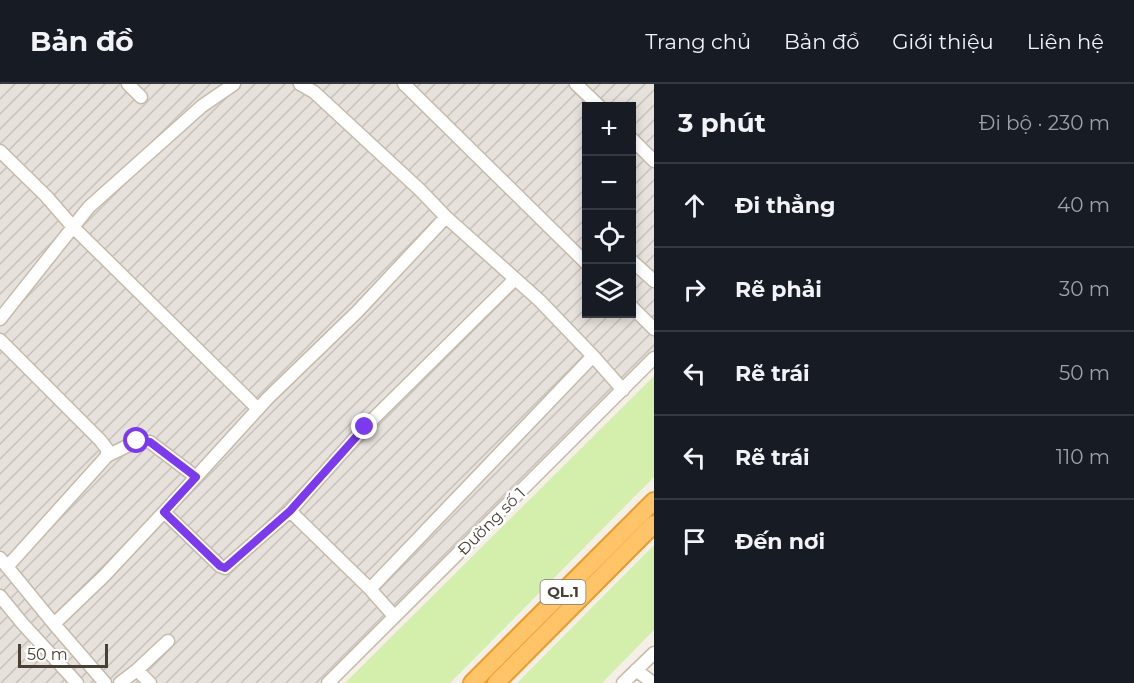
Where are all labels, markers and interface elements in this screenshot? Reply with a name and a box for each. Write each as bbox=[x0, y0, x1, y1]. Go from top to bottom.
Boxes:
text: Bản đồ bbox=[30, 24, 134, 58]
text: Trang chủ bbox=[645, 29, 751, 54]
text: Bản đồ bbox=[784, 29, 859, 54]
text: Giới thiệu bbox=[892, 29, 994, 54]
text: Liên hệ bbox=[1027, 29, 1104, 54]
map controls bbox=[582, 102, 636, 318]
button: + bbox=[582, 102, 636, 156]
text: 3 phút bbox=[678, 107, 766, 139]
text: Đi bộ · 230 m bbox=[979, 111, 1110, 135]
button: − bbox=[582, 156, 636, 210]
icon: ahead bbox=[678, 189, 711, 222]
text: Đi thẳng bbox=[735, 192, 835, 219]
text: 40 m bbox=[1057, 193, 1110, 217]
button: locate bbox=[582, 210, 636, 264]
button: layers bbox=[582, 264, 636, 318]
icon: right bbox=[678, 273, 711, 306]
text: Rẽ phải bbox=[735, 276, 822, 303]
text: 30 m bbox=[1059, 277, 1110, 301]
icon: left bbox=[678, 357, 711, 390]
text: Rẽ trái bbox=[735, 360, 810, 387]
text: 50 m bbox=[1059, 361, 1110, 385]
route end bbox=[351, 413, 377, 439]
route start bbox=[123, 427, 149, 453]
icon: left bbox=[678, 441, 711, 474]
text: Rẽ trái bbox=[735, 444, 810, 471]
text: 110 m bbox=[1056, 445, 1110, 469]
street label: Đường số 1 bbox=[454, 484, 529, 559]
icon: arrive bbox=[678, 525, 711, 558]
text: Đến nơi bbox=[735, 528, 825, 555]
road number: QL.1 bbox=[540, 580, 586, 604]
scale bar bbox=[18, 641, 108, 668]
text: 50 m bbox=[27, 645, 68, 664]

